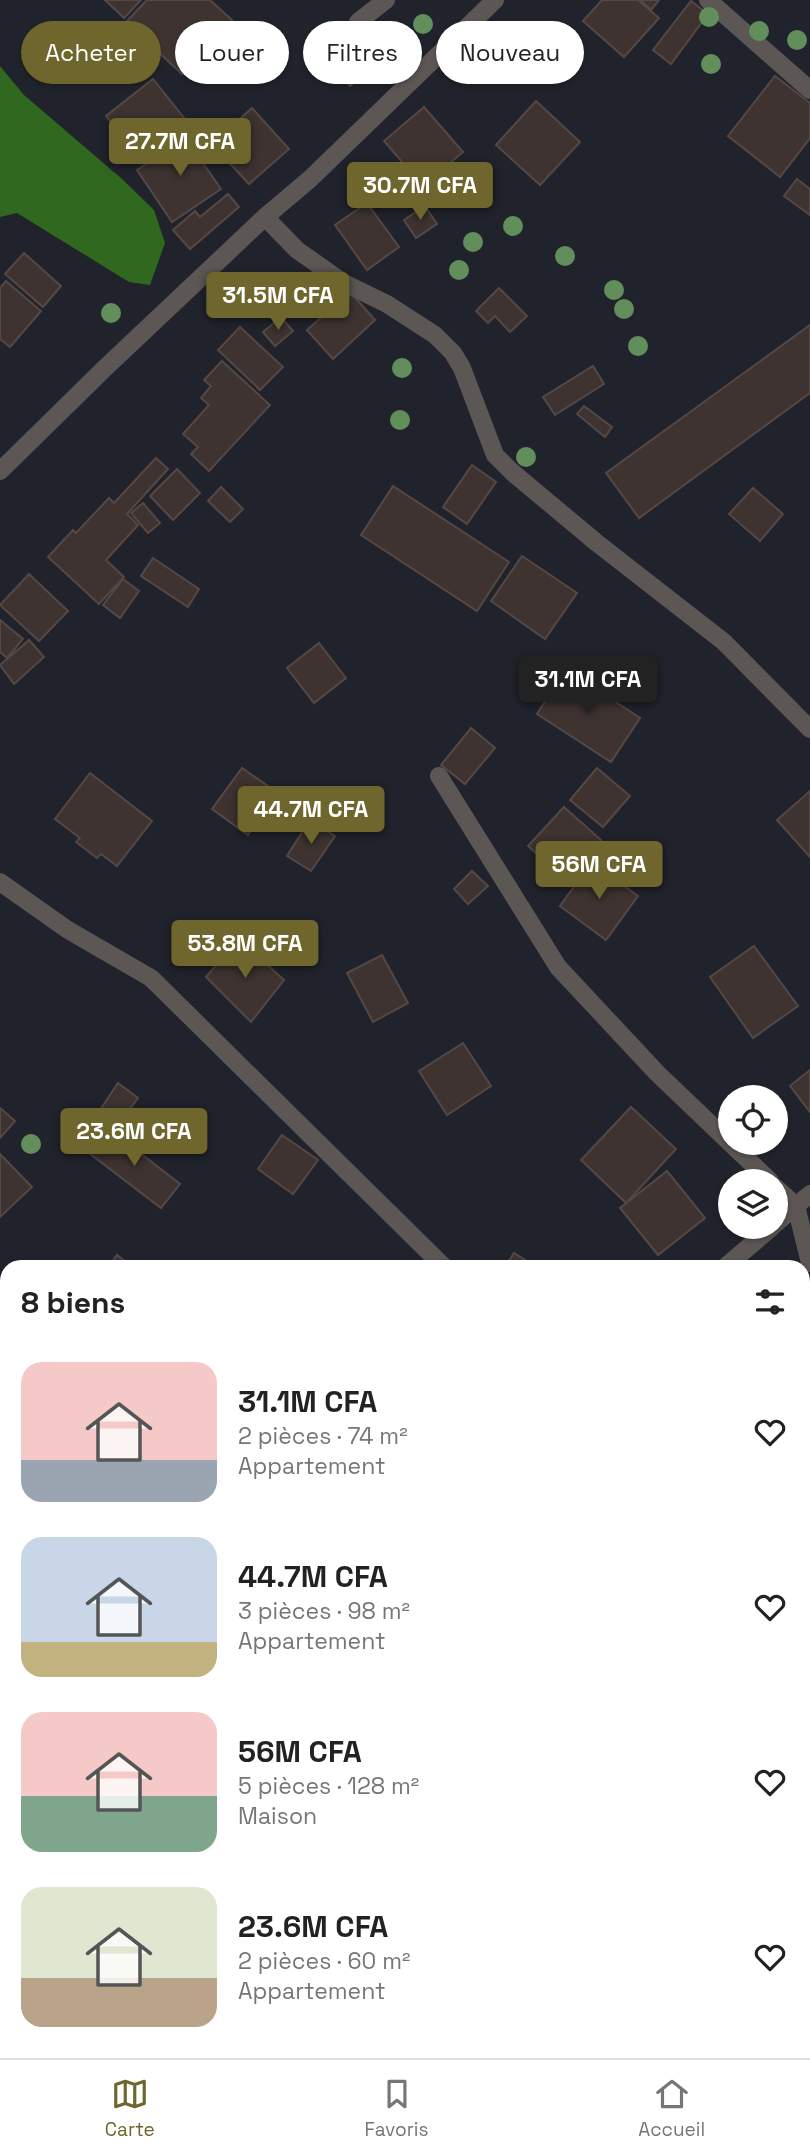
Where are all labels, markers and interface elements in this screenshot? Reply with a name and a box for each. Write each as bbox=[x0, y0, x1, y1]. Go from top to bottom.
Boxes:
chip: Acheter bbox=[21, 21, 161, 84]
chip: Louer bbox=[175, 21, 289, 84]
chip: Filtres bbox=[303, 21, 422, 84]
chip: Nouveau bbox=[436, 21, 584, 84]
pin: 27.7M CFA bbox=[100, 118, 260, 178]
text: 27.7M CFA bbox=[125, 126, 235, 156]
pin: 30.7M CFA bbox=[340, 162, 500, 222]
text: 30.7M CFA bbox=[363, 170, 477, 200]
pin: 31.5M CFA bbox=[198, 272, 358, 332]
text: 31.5M CFA bbox=[222, 280, 334, 310]
pin: 31.1M CFA bbox=[508, 656, 668, 716]
text: 31.1M CFA bbox=[535, 664, 641, 694]
pin: 44.7M CFA bbox=[231, 786, 391, 846]
text: 44.7M CFA bbox=[254, 794, 368, 824]
pin: 56M CFA bbox=[534, 842, 664, 901]
text: 56M CFA bbox=[552, 849, 646, 879]
pin: 53.8M CFA bbox=[165, 920, 325, 980]
text: 53.8M CFA bbox=[187, 928, 303, 958]
map controls bbox=[718, 1085, 788, 1239]
button: locate bbox=[718, 1085, 788, 1155]
pin: 23.6M CFA bbox=[54, 1108, 214, 1168]
text: 23.6M CFA bbox=[76, 1116, 192, 1146]
button: layers bbox=[718, 1169, 788, 1239]
text: 8 biens bbox=[21, 1283, 125, 1322]
icon: filters bbox=[751, 1283, 789, 1321]
text: 31.1M CFA bbox=[238, 1382, 377, 1421]
icon: home bbox=[77, 1390, 161, 1474]
icon: heart bbox=[751, 1413, 789, 1451]
text: 2 pièces · 74 m² bbox=[238, 1421, 408, 1451]
text: Appartement bbox=[238, 1451, 386, 1481]
text: 44.7M CFA bbox=[238, 1557, 388, 1596]
icon: home bbox=[77, 1565, 161, 1649]
icon: heart bbox=[751, 1588, 789, 1626]
text: 3 pièces · 98 m² bbox=[238, 1596, 410, 1626]
text: Appartement bbox=[238, 1626, 386, 1656]
text: 56M CFA bbox=[238, 1732, 362, 1771]
icon: home bbox=[77, 1740, 161, 1824]
icon: heart bbox=[751, 1763, 789, 1801]
text: 5 pièces · 128 m² bbox=[238, 1771, 419, 1801]
text: Maison bbox=[238, 1801, 317, 1831]
text: 23.6M CFA bbox=[238, 1907, 388, 1946]
icon: home bbox=[77, 1915, 161, 1999]
icon: heart bbox=[751, 1938, 789, 1976]
text: 2 pièces · 60 m² bbox=[238, 1946, 410, 1976]
text: Appartement bbox=[238, 1976, 386, 2006]
tab: Carte bbox=[105, 2075, 155, 2142]
tab: Favoris bbox=[365, 2075, 429, 2142]
tab: Accueil bbox=[638, 2075, 705, 2142]

